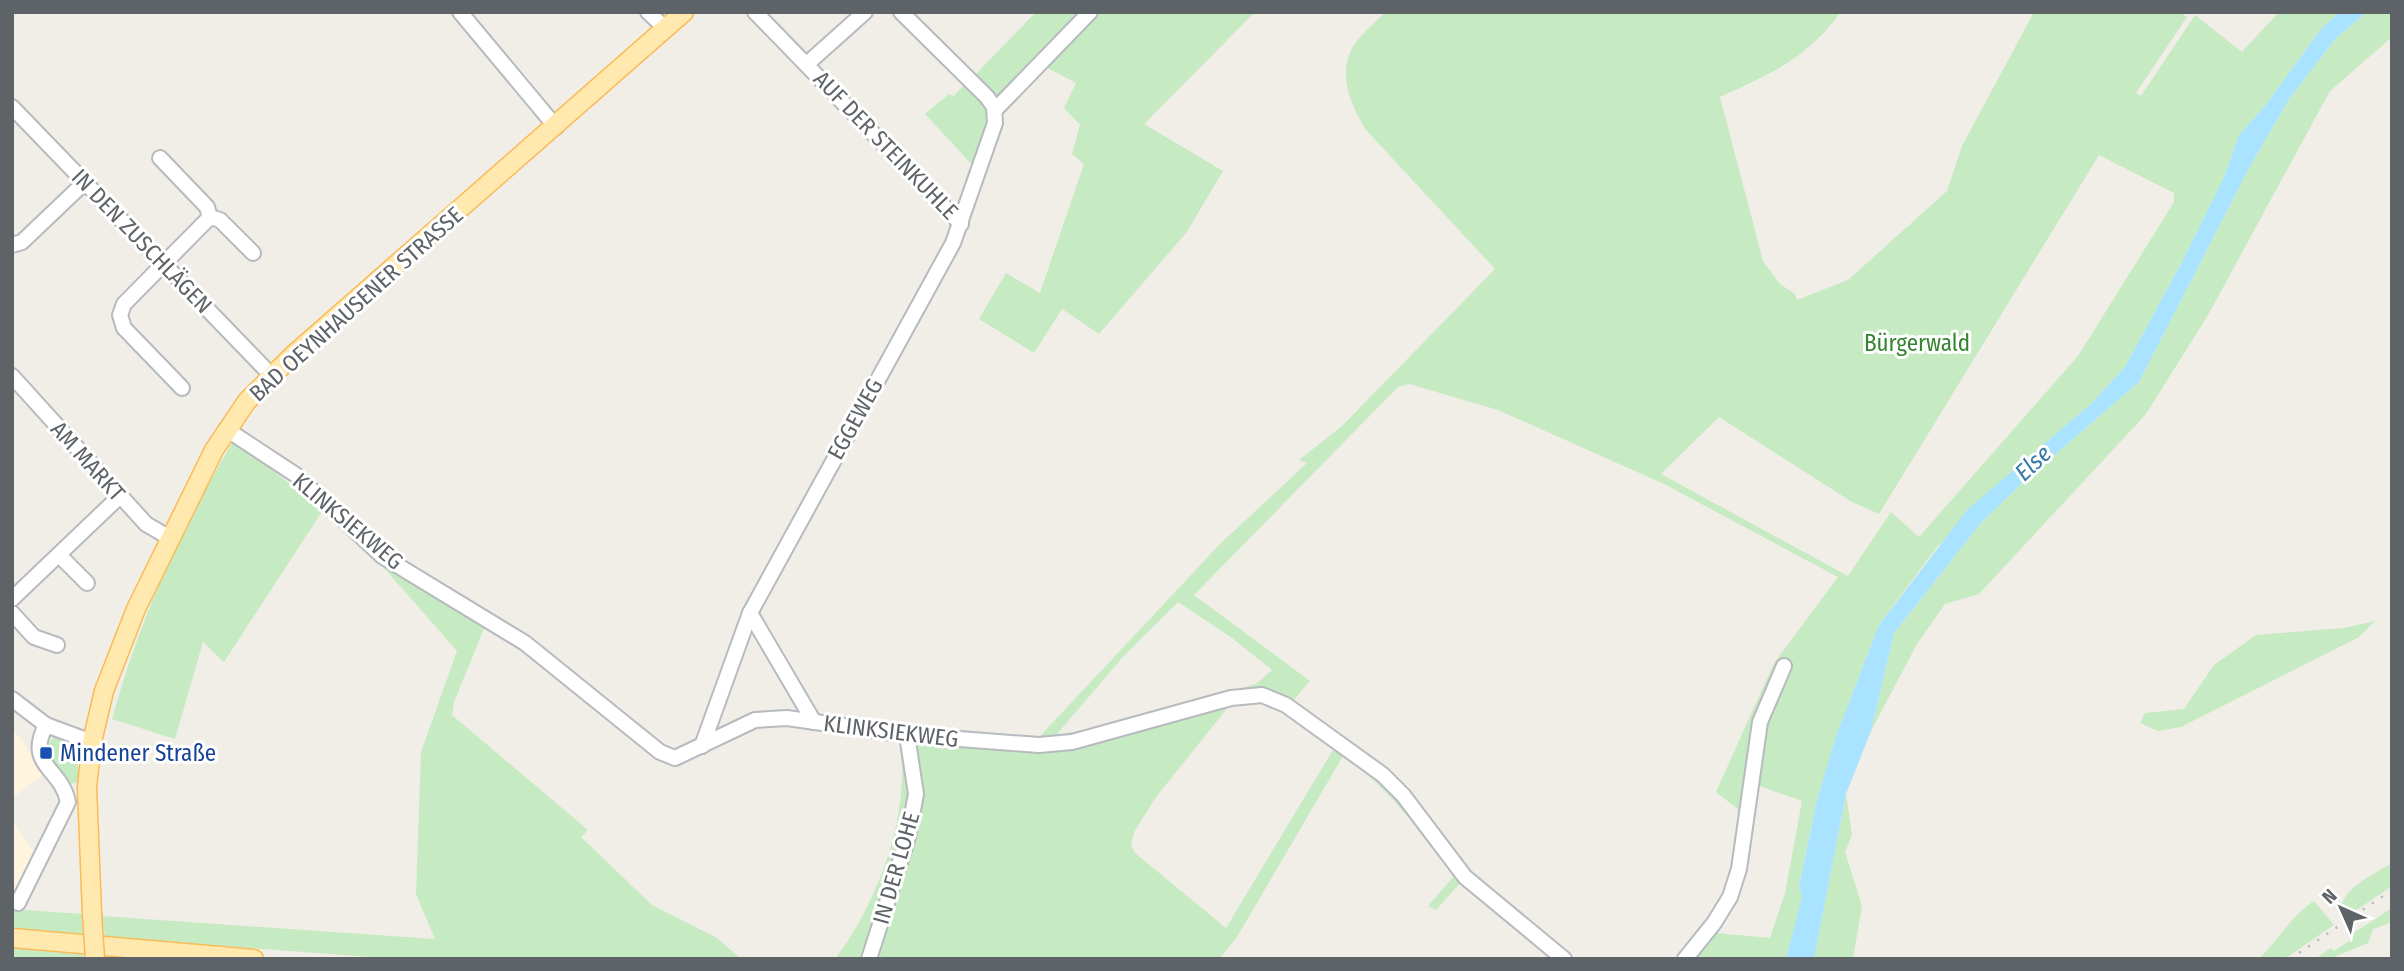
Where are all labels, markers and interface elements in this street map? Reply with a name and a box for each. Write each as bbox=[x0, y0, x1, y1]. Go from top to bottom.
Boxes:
street label: AUF DER STEINKUHLE bbox=[808, 65, 964, 225]
street label: IN DEN ZUSCHLÄGEN bbox=[66, 163, 218, 319]
street label: BAD OEYNHAUSENER STRASSE bbox=[244, 201, 468, 407]
park label: Bürgerwald bbox=[1864, 329, 1970, 357]
street label: EGGEWEG bbox=[821, 373, 889, 465]
street label: AM MARKT bbox=[45, 415, 131, 507]
water label: Else bbox=[2009, 439, 2057, 487]
street label: KLINKSIEKWEG bbox=[287, 467, 409, 575]
street label: KLINKSIEKWEG bbox=[822, 709, 960, 753]
place label: Mindener Straße bbox=[60, 739, 216, 767]
marker: Mindener Straße bbox=[38, 745, 54, 761]
street label: IN DER LOHE bbox=[867, 808, 925, 928]
north arrow bbox=[2306, 873, 2376, 943]
text: N bbox=[2317, 884, 2341, 908]

